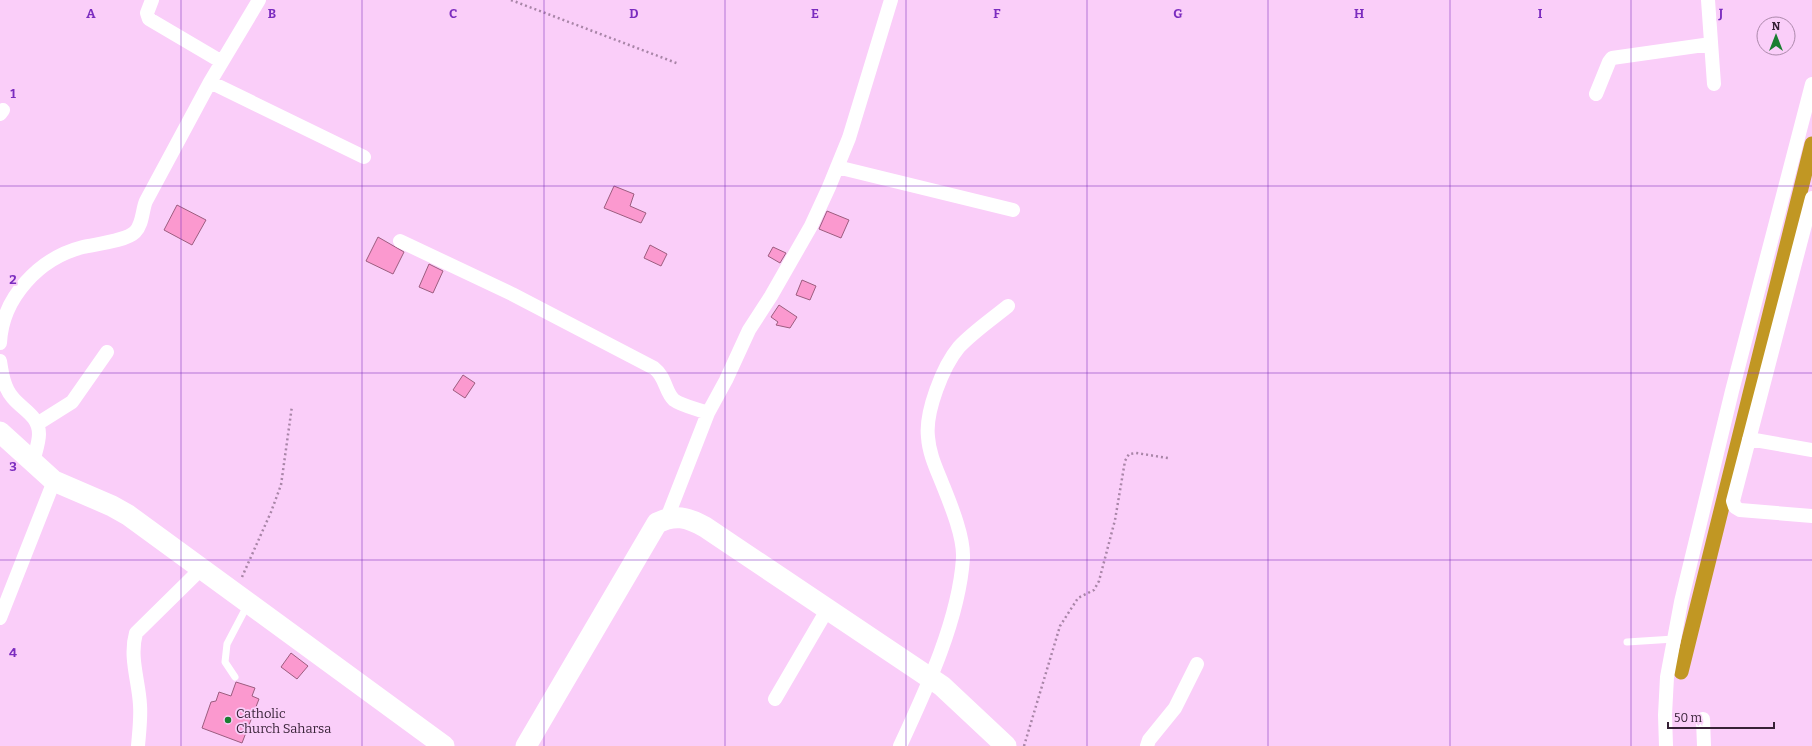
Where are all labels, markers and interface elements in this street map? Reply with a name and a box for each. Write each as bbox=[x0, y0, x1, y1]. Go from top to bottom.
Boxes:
text: A bbox=[86, 6, 96, 21]
text: B bbox=[268, 6, 276, 21]
text: C bbox=[449, 6, 457, 21]
text: D bbox=[629, 6, 639, 21]
text: E bbox=[811, 6, 819, 21]
text: F bbox=[993, 6, 1001, 21]
text: G bbox=[1173, 6, 1183, 21]
text: H bbox=[1354, 6, 1364, 21]
text: I bbox=[1538, 6, 1543, 21]
text: J bbox=[1718, 6, 1724, 21]
north arrow bbox=[1756, 16, 1796, 56]
text: N bbox=[1772, 20, 1781, 33]
text: 1 bbox=[10, 86, 16, 101]
text: 2 bbox=[9, 272, 17, 287]
text: 3 bbox=[9, 459, 17, 474]
text: 4 bbox=[9, 645, 17, 660]
scale bar bbox=[1668, 704, 1774, 730]
place label: Catholic Church Saharsa bbox=[236, 706, 331, 736]
text: 50 m bbox=[1674, 711, 1703, 725]
marker: Catholic Church Saharsa bbox=[223, 715, 233, 725]

